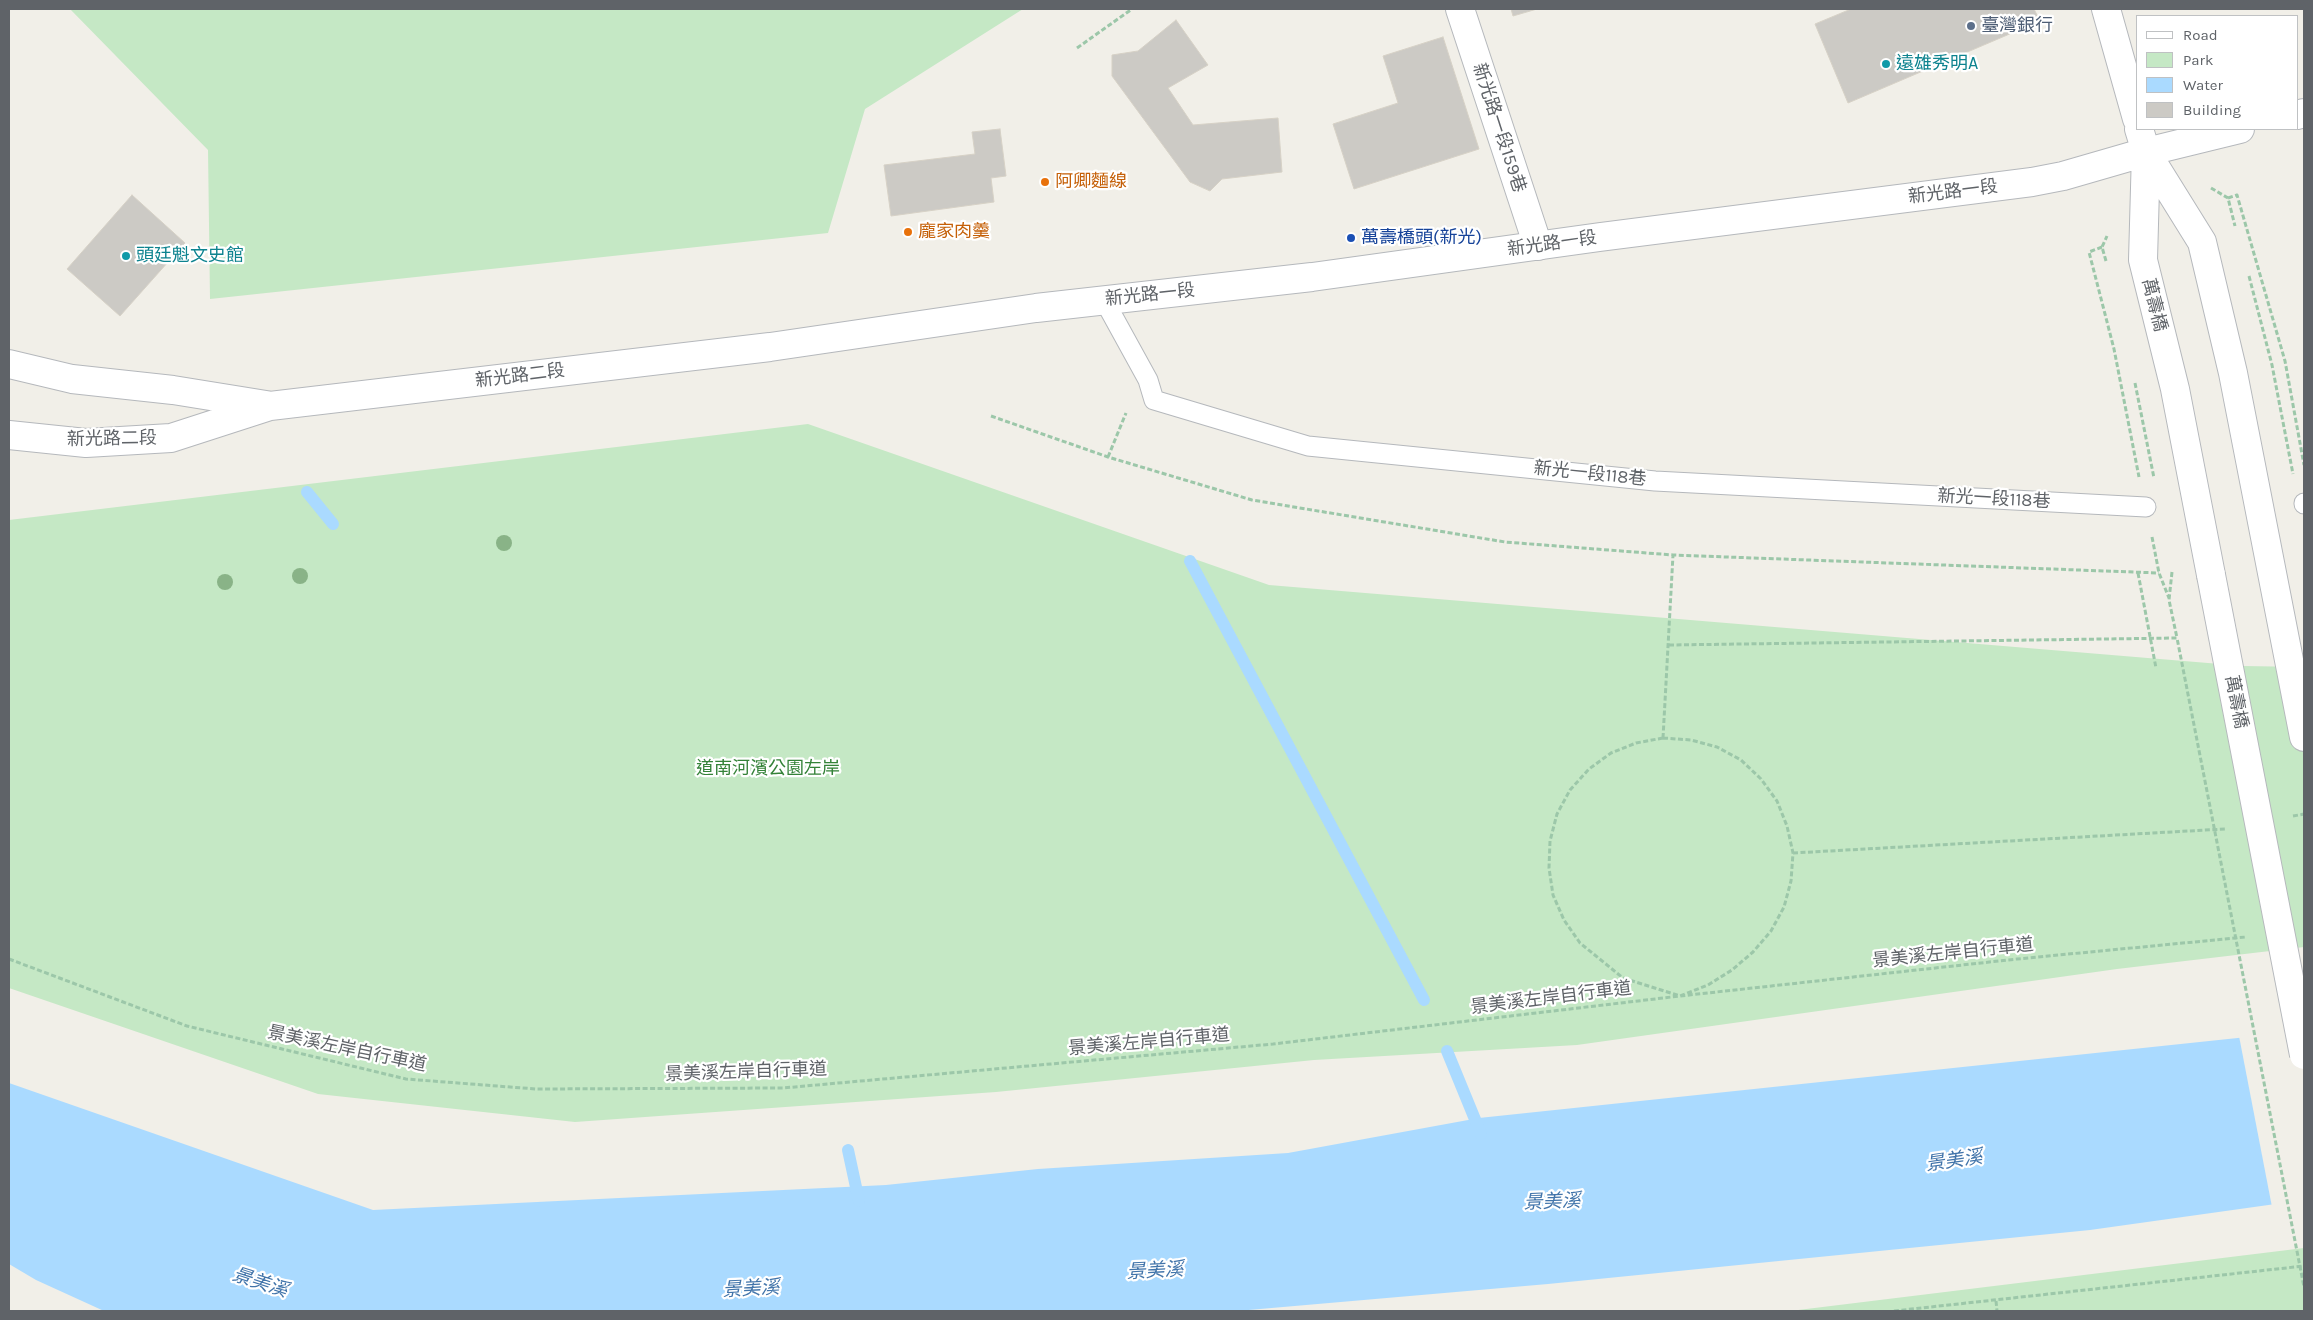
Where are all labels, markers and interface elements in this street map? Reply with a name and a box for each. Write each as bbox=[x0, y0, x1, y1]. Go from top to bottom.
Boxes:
place label: 臺灣銀行 bbox=[1981, 15, 2053, 37]
legend bbox=[2136, 15, 2298, 130]
marker: 臺灣銀行 bbox=[1965, 20, 1977, 32]
text: Road bbox=[2183, 26, 2218, 44]
text: Park bbox=[2183, 51, 2213, 69]
place label: 遠雄秀明A bbox=[1896, 53, 1978, 75]
marker: 遠雄秀明A bbox=[1880, 58, 1892, 70]
street label: 新光路一段159巷 bbox=[1468, 61, 1530, 195]
text: Water bbox=[2183, 76, 2223, 94]
text: Building bbox=[2183, 101, 2241, 119]
place label: 阿卿麵線 bbox=[1055, 171, 1127, 193]
marker: 阿卿麵線 bbox=[1039, 176, 1051, 188]
street label: 新光路一段 bbox=[1907, 176, 1999, 208]
place label: 龐家肉羹 bbox=[918, 221, 990, 243]
marker: 龐家肉羹 bbox=[902, 226, 914, 238]
place label: 萬壽橋頭(新光) bbox=[1361, 227, 1482, 249]
street label: 新光路一段 bbox=[1506, 227, 1598, 261]
marker: 萬壽橋頭(新光) bbox=[1345, 232, 1357, 244]
place label: 頭廷魁文史館 bbox=[136, 245, 244, 267]
marker: 頭廷魁文史館 bbox=[120, 250, 132, 262]
street label: 萬壽橋 bbox=[2137, 276, 2171, 334]
street label: 新光路一段 bbox=[1104, 280, 1196, 310]
street label: 新光路二段 bbox=[474, 360, 566, 392]
street label: 新光路二段 bbox=[67, 427, 157, 451]
street label: 新光一段118巷 bbox=[1533, 457, 1647, 491]
street label: 新光一段118巷 bbox=[1937, 485, 2051, 513]
street label: 萬壽橋 bbox=[2220, 673, 2252, 731]
park label: 道南河濱公園左岸 bbox=[696, 758, 840, 780]
street label: 景美溪左岸自行車道 bbox=[1871, 934, 2035, 972]
street label: 景美溪左岸自行車道 bbox=[1469, 977, 1633, 1019]
street label: 景美溪左岸自行車道 bbox=[266, 1022, 428, 1076]
street label: 景美溪左岸自行車道 bbox=[1067, 1024, 1231, 1060]
street label: 景美溪左岸自行車道 bbox=[665, 1058, 827, 1086]
water label: 景美溪 bbox=[1924, 1146, 1984, 1176]
water label: 景美溪 bbox=[1523, 1190, 1581, 1214]
water label: 景美溪 bbox=[1126, 1258, 1184, 1284]
water label: 景美溪 bbox=[229, 1263, 291, 1303]
water label: 景美溪 bbox=[722, 1276, 780, 1302]

